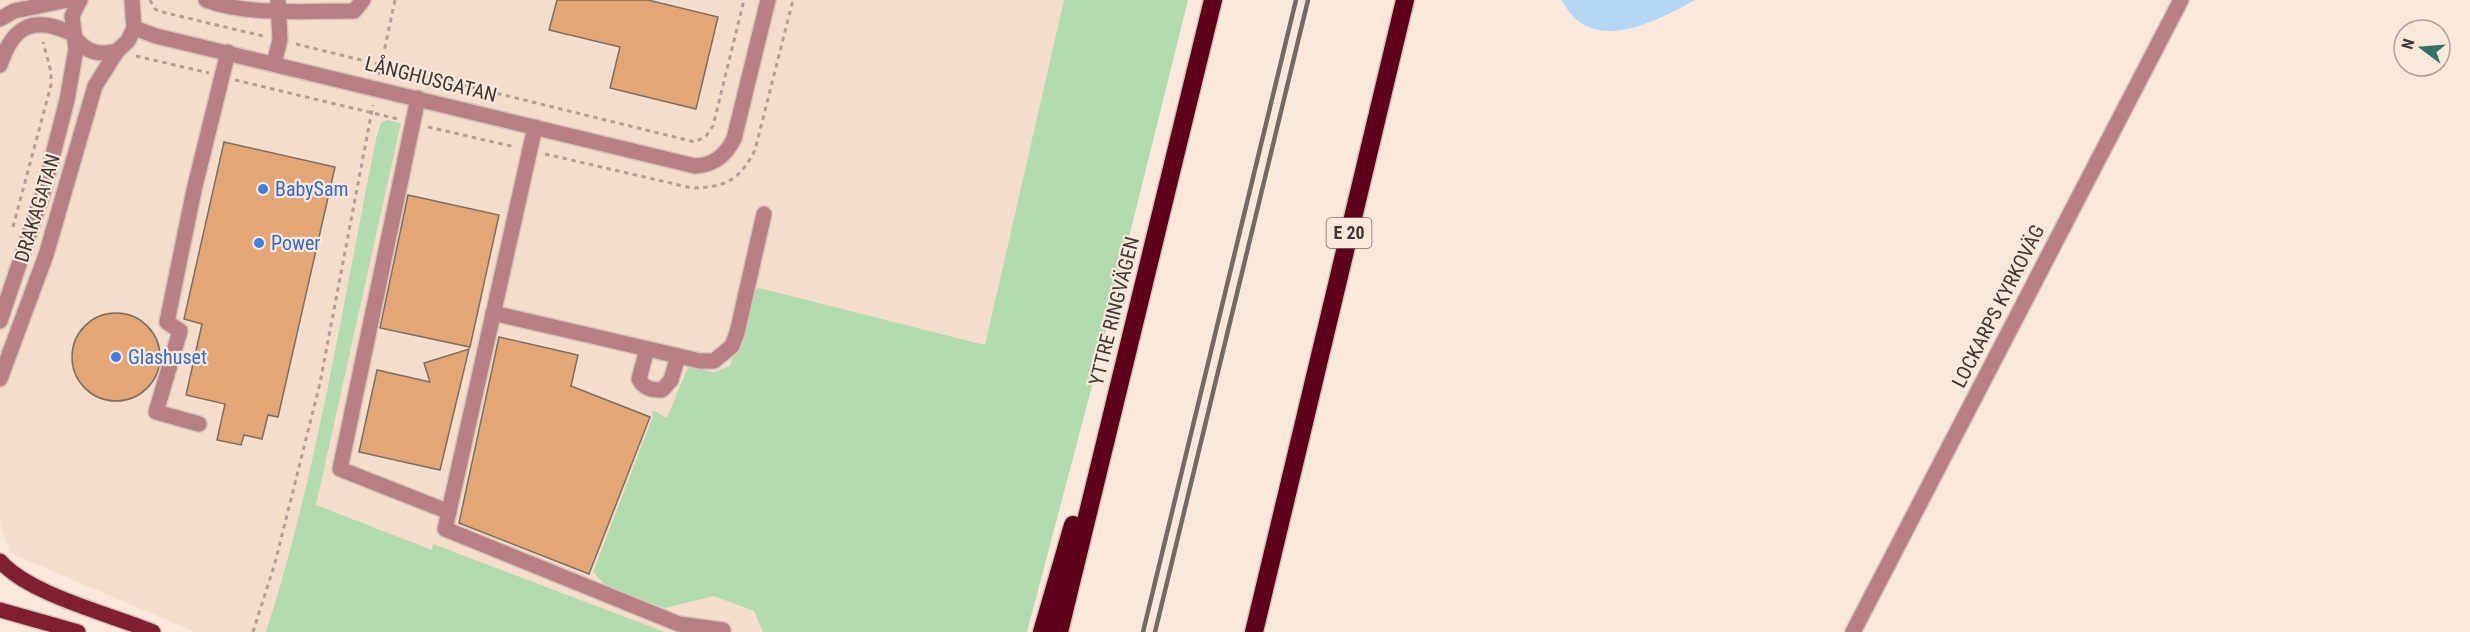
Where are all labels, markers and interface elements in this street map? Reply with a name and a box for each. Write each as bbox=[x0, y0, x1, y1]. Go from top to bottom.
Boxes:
north arrow bbox=[2392, 18, 2452, 78]
text: N bbox=[2398, 37, 2419, 51]
street label: LÅNGHUSGATAN bbox=[363, 51, 499, 107]
street label: DRAKAGATAN bbox=[9, 151, 65, 265]
place label: BabySam bbox=[275, 177, 349, 201]
marker: BabySam bbox=[256, 182, 270, 196]
road number: E 20 bbox=[1326, 218, 1372, 248]
street label: LOCKARPS KYRKOVÄG bbox=[1947, 221, 2049, 391]
place label: Power bbox=[271, 231, 320, 255]
street label: YTTRE RINGVÄGEN bbox=[1084, 234, 1144, 388]
marker: Power bbox=[252, 236, 266, 250]
place label: Glashuset bbox=[128, 345, 207, 369]
marker: Glashuset bbox=[109, 350, 123, 364]

